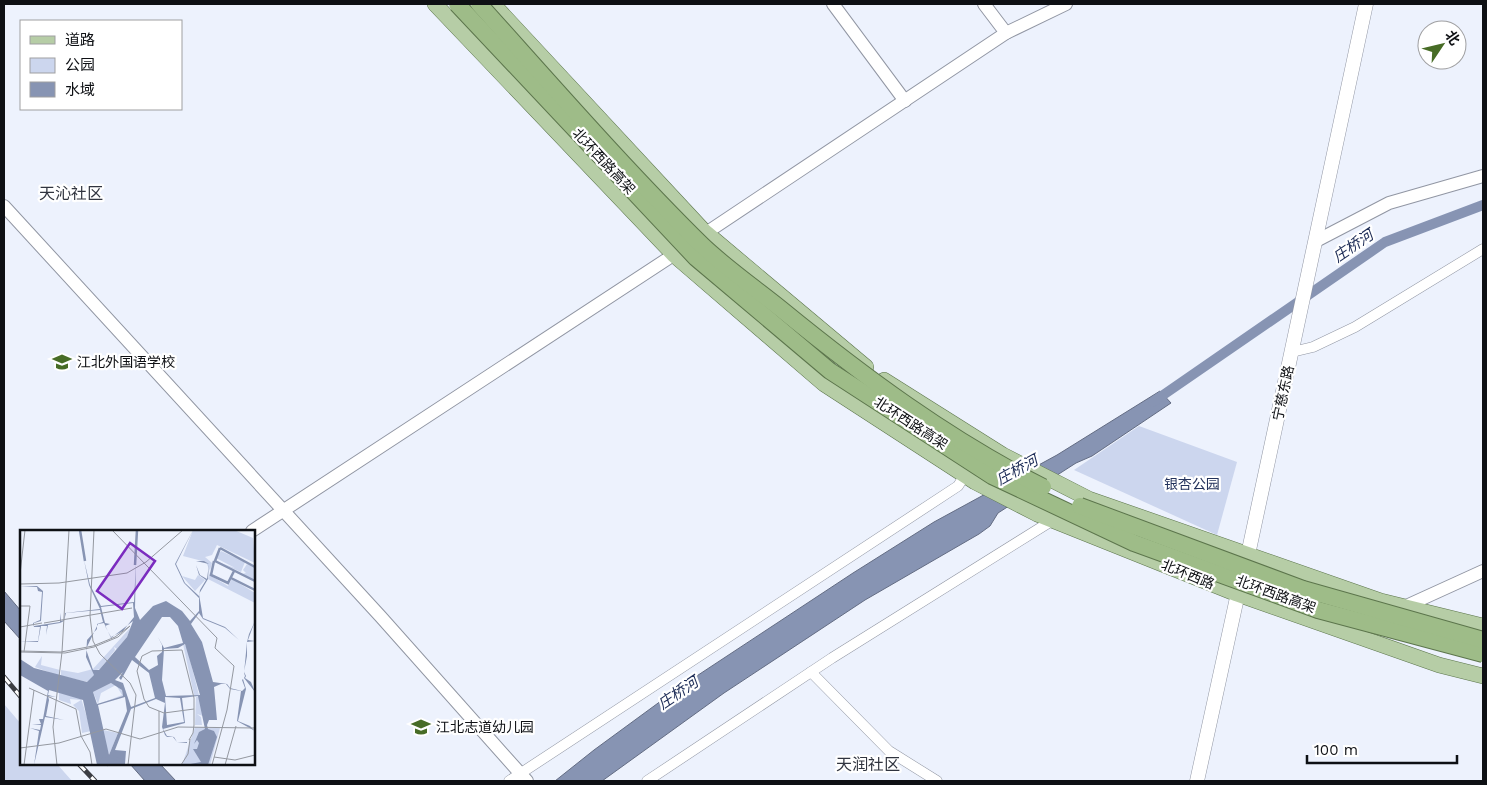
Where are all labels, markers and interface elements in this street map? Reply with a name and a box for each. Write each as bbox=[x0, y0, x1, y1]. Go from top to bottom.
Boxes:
legend bbox=[20, 20, 182, 110]
north arrow bbox=[1417, 20, 1467, 70]
text: 北 bbox=[1442, 27, 1463, 48]
text: 道路 bbox=[65, 31, 95, 49]
text: 公园 bbox=[65, 56, 95, 74]
text: 水域 bbox=[65, 81, 95, 99]
street label: 北环西路高架 bbox=[570, 125, 638, 197]
district label: 天沁社区 bbox=[39, 184, 103, 203]
water label: 庄桥河 bbox=[1329, 224, 1379, 266]
school or university icon: 江北外国语学校 bbox=[51, 351, 73, 373]
place label: 江北外国语学校 bbox=[77, 354, 175, 370]
street label: 宁慈东路 bbox=[1269, 364, 1297, 422]
street label: 北环西路高架 bbox=[871, 393, 951, 453]
water label: 庄桥河 bbox=[993, 450, 1044, 489]
park label: 银杏公园 bbox=[1164, 476, 1220, 492]
inset map bbox=[20, 530, 255, 765]
street label: 北环西路 bbox=[1159, 556, 1217, 592]
street label: 北环西路高架 bbox=[1234, 572, 1318, 616]
water label: 庄桥河 bbox=[654, 671, 704, 713]
school or university icon: 江北志道幼儿园 bbox=[410, 716, 432, 738]
place label: 江北志道幼儿园 bbox=[436, 719, 534, 735]
scale bar bbox=[1307, 732, 1457, 764]
text: 100 m bbox=[1314, 741, 1358, 759]
district label: 天润社区 bbox=[836, 755, 900, 774]

